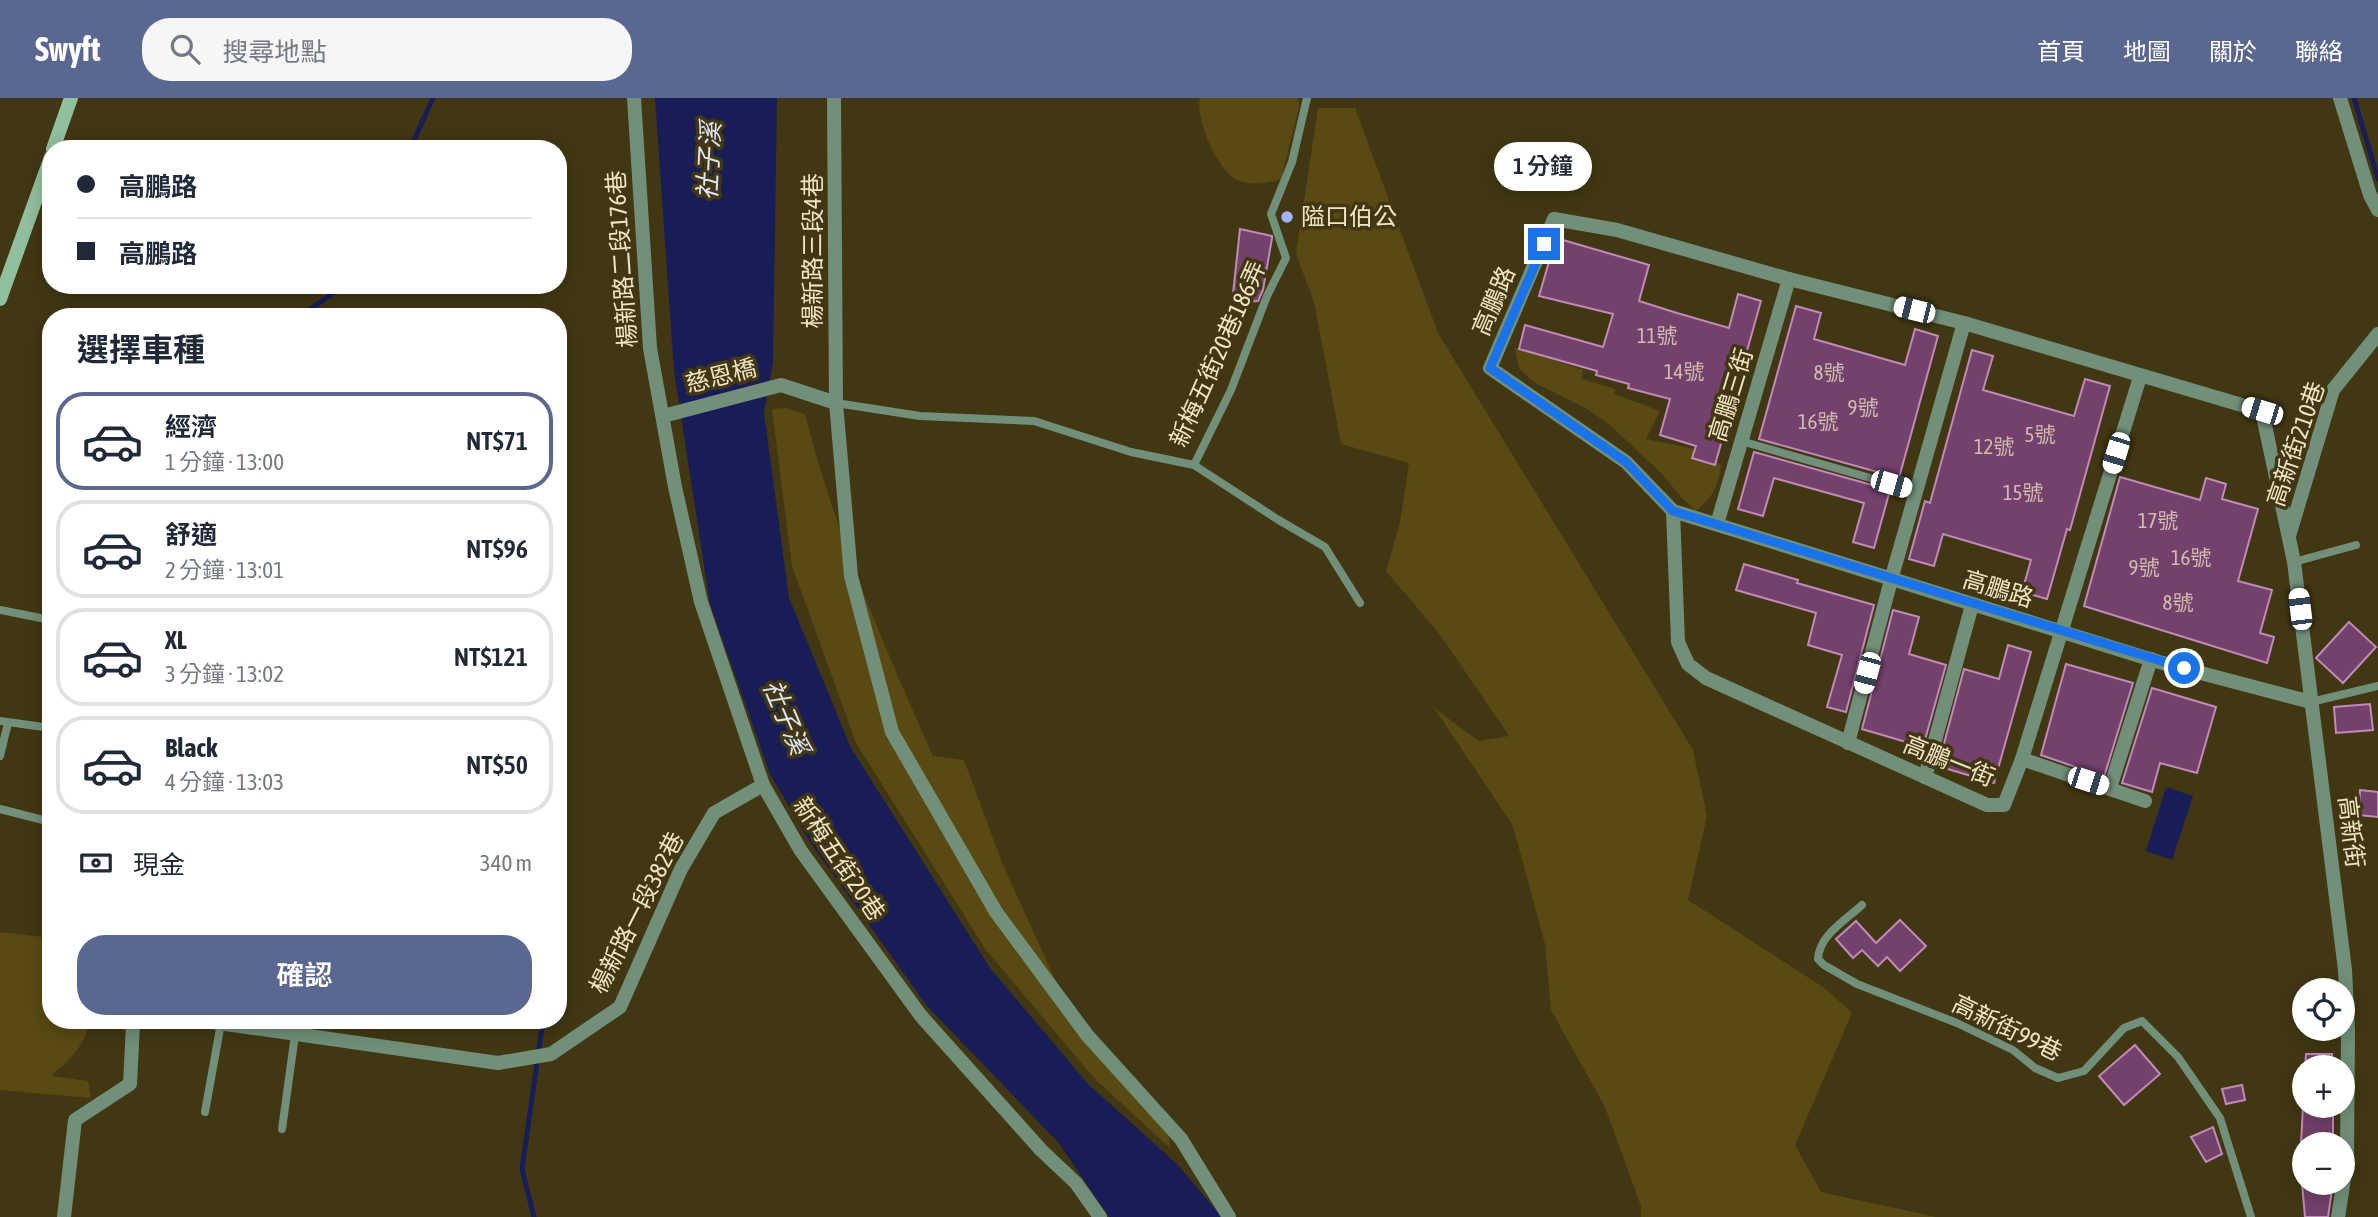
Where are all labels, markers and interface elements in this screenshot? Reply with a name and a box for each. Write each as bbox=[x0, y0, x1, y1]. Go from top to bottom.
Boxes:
search box bbox=[142, 18, 632, 81]
text: Swyft bbox=[35, 30, 100, 68]
icon: search bbox=[166, 30, 204, 68]
text: 搜尋地點 bbox=[222, 37, 326, 67]
text: 首頁 bbox=[2037, 38, 2085, 65]
text: 地圖 bbox=[2123, 38, 2171, 65]
text: 關於 bbox=[2209, 38, 2257, 65]
text: 聯絡 bbox=[2295, 38, 2343, 65]
water label: 社子溪 bbox=[692, 117, 726, 201]
callout: 1 分鐘 bbox=[1495, 142, 1593, 192]
text: 1 分鐘 bbox=[1513, 153, 1573, 179]
street label: 楊新路二段176巷 bbox=[602, 169, 641, 349]
text: 高鵬路 bbox=[119, 172, 197, 202]
street label: 楊新路三段4巷 bbox=[799, 173, 826, 329]
place label: 隘口伯公 bbox=[1301, 203, 1397, 230]
marker: 隘口伯公 bbox=[1279, 209, 1295, 225]
route end bbox=[1528, 228, 1560, 260]
text: 高鵬路 bbox=[119, 239, 197, 269]
street label: 新梅五街20巷186弄 bbox=[1164, 257, 1271, 451]
street label: 高鵬路 bbox=[1467, 262, 1520, 339]
car bbox=[1892, 295, 1937, 325]
house number: 11號 bbox=[1637, 323, 1677, 347]
text: 選擇車種 bbox=[77, 331, 205, 368]
street label: 高鵬三街 bbox=[1704, 345, 1757, 445]
street label: 慈恩橋 bbox=[683, 354, 759, 397]
house number: 14號 bbox=[1664, 359, 1704, 383]
house number: 8號 bbox=[1814, 360, 1844, 384]
street label: 高新街210巷 bbox=[2262, 378, 2329, 510]
house number: 9號 bbox=[1848, 395, 1878, 419]
car bbox=[2239, 395, 2286, 427]
house number: 16號 bbox=[1798, 409, 1838, 433]
icon: car bbox=[81, 410, 144, 473]
text: 經濟 bbox=[165, 412, 217, 442]
house number: 5號 bbox=[2025, 422, 2055, 446]
text: NT$71 bbox=[466, 426, 528, 456]
car bbox=[2100, 430, 2133, 476]
house number: 12號 bbox=[1974, 434, 2014, 458]
text: 1 分鐘 · 13:00 bbox=[165, 449, 284, 475]
car bbox=[1868, 468, 1915, 500]
house number: 15號 bbox=[2003, 480, 2043, 504]
house number: 17號 bbox=[2138, 508, 2178, 532]
icon: car bbox=[81, 518, 144, 581]
text: 舒適 bbox=[165, 520, 217, 550]
text: NT$96 bbox=[466, 534, 528, 564]
house number: 16號 bbox=[2171, 545, 2211, 569]
house number: 9號 bbox=[2129, 555, 2159, 579]
text: 2 分鐘 · 13:01 bbox=[165, 557, 284, 583]
street label: 高鵬路 bbox=[1960, 565, 2037, 612]
car bbox=[2288, 587, 2313, 631]
house number: 8號 bbox=[2163, 590, 2193, 614]
text: XL bbox=[165, 625, 187, 655]
icon: car bbox=[81, 626, 144, 689]
text: NT$121 bbox=[454, 642, 528, 672]
car bbox=[1852, 650, 1883, 696]
route start bbox=[2168, 652, 2200, 684]
text: 3 分鐘 · 13:02 bbox=[165, 661, 284, 687]
water label: 社子溪 bbox=[757, 675, 817, 762]
street label: 高鵬一街 bbox=[1900, 730, 1999, 791]
text: Black bbox=[165, 733, 217, 763]
icon: car bbox=[81, 734, 144, 797]
text: NT$50 bbox=[466, 750, 528, 780]
car bbox=[2065, 765, 2112, 797]
text: 4 分鐘 · 13:03 bbox=[165, 769, 284, 795]
street label: 新梅五街20巷 bbox=[788, 792, 890, 925]
street label: 高新街 bbox=[2334, 795, 2369, 869]
street label: 楊新路一段382巷 bbox=[584, 827, 689, 998]
icon: cash bbox=[77, 844, 115, 882]
text: 現金 bbox=[133, 850, 185, 880]
text: 340 m bbox=[480, 850, 532, 876]
button: 確認 bbox=[77, 935, 532, 1015]
map controls bbox=[2292, 978, 2355, 1195]
button: locate bbox=[2292, 978, 2355, 1041]
street label: 高新街99巷 bbox=[1948, 989, 2066, 1066]
button: + bbox=[2292, 1055, 2355, 1118]
button: − bbox=[2292, 1132, 2355, 1195]

